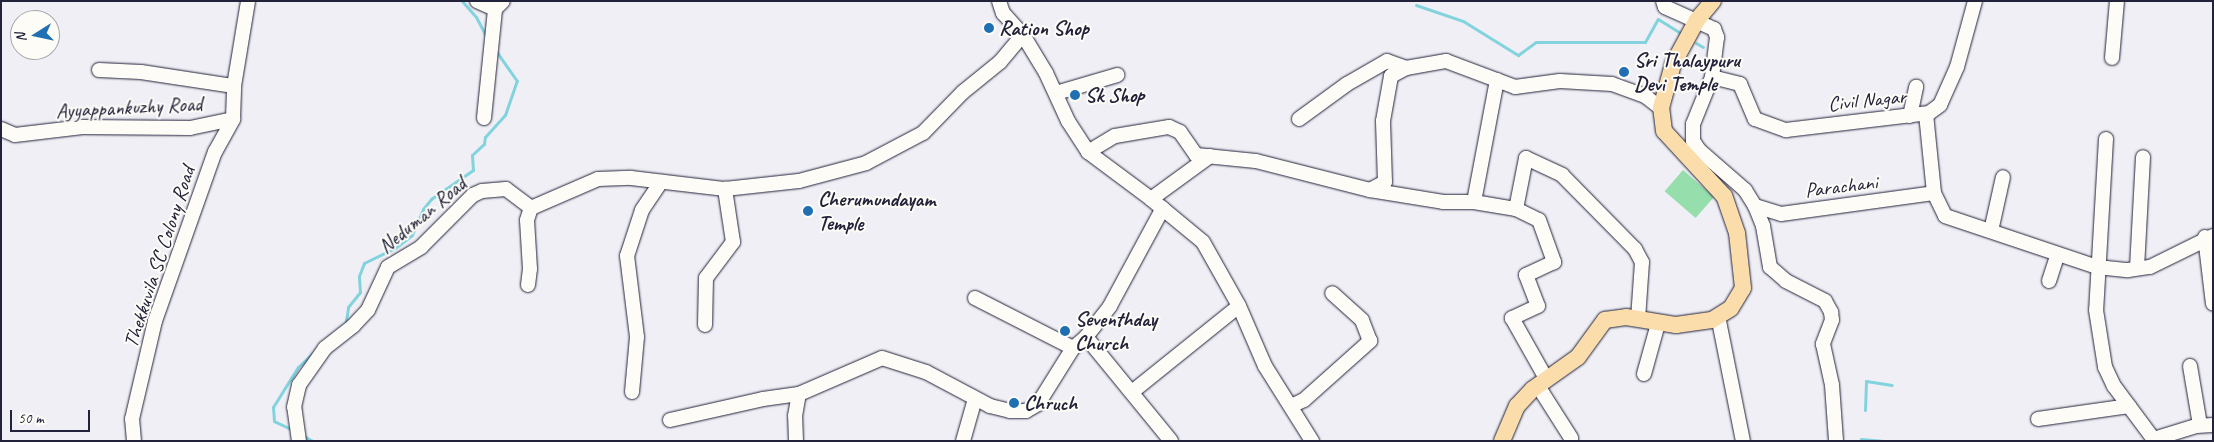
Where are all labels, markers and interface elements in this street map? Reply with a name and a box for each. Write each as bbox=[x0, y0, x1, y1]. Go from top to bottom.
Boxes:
north arrow bbox=[10, 10, 60, 60]
place label: Ration Shop bbox=[999, 15, 1089, 41]
marker: Ration Shop bbox=[983, 22, 995, 34]
text: N bbox=[12, 32, 30, 43]
place label: Sri Thalaypuru Devi Temple bbox=[1634, 47, 1741, 97]
marker: Sri Thalaypuru Devi Temple bbox=[1618, 66, 1630, 78]
place label: Sk Shop bbox=[1085, 82, 1145, 108]
street label: Civil Nagar bbox=[1827, 83, 1907, 117]
marker: Sk Shop bbox=[1069, 89, 1081, 101]
street label: Ayyappankuzhy Road bbox=[55, 91, 203, 123]
street label: Thekkuvila SC Colony Road bbox=[118, 163, 200, 351]
street label: Parachani bbox=[1803, 169, 1879, 203]
street label: Neduman Road bbox=[373, 171, 471, 259]
place label: Cherumundayam Temple bbox=[818, 186, 935, 236]
marker: Cherumundayam Temple bbox=[802, 205, 814, 217]
place label: Seventhday Church bbox=[1075, 306, 1157, 356]
marker: Seventhday Church bbox=[1059, 325, 1071, 337]
place label: Chruch bbox=[1024, 390, 1077, 416]
marker: Chruch bbox=[1008, 397, 1020, 409]
scale bar bbox=[12, 400, 92, 432]
text: 50 m bbox=[18, 409, 44, 428]

